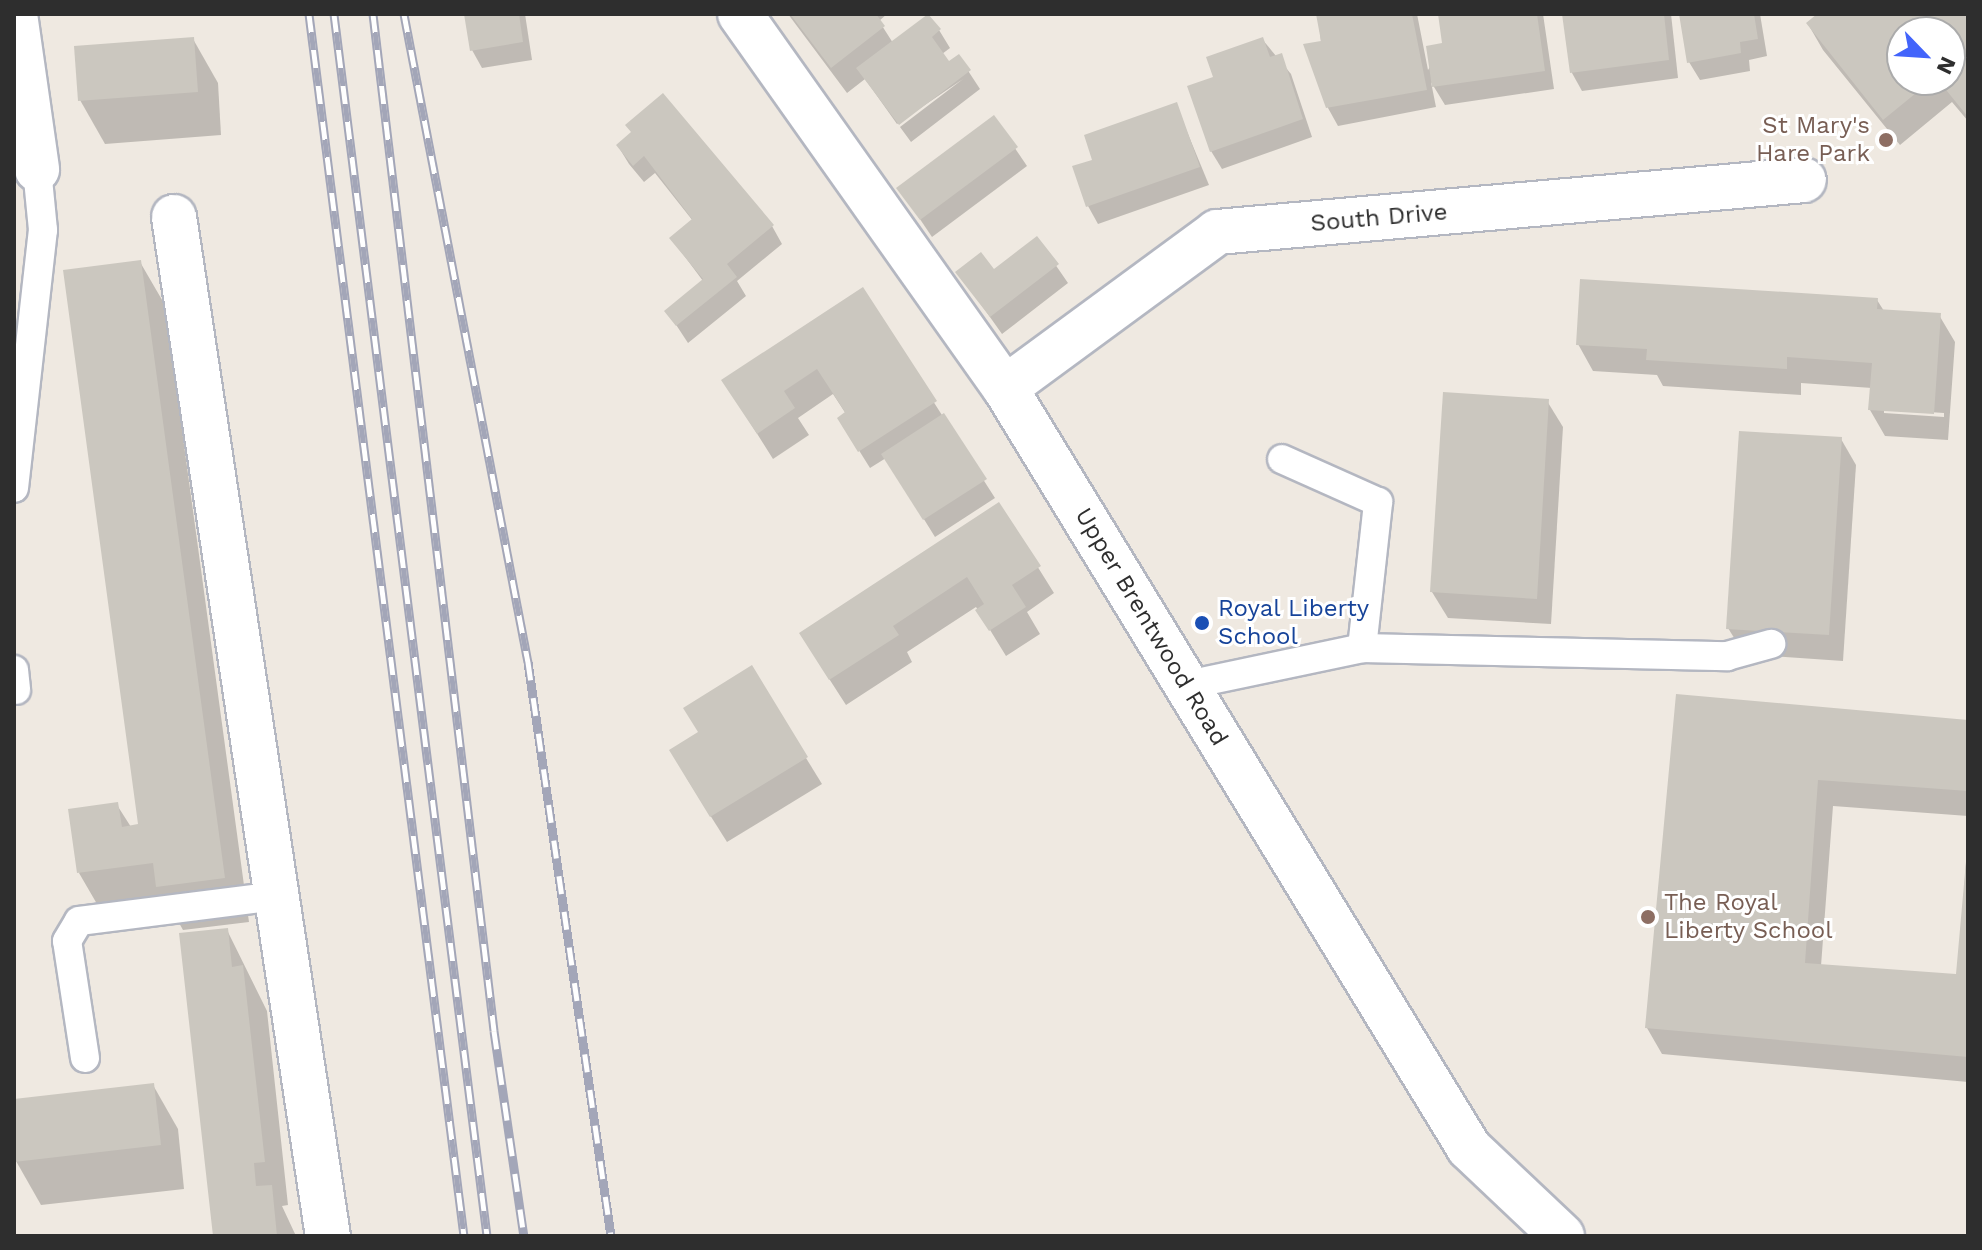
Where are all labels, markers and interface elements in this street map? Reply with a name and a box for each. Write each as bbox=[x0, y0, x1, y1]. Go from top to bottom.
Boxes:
north arrow bbox=[1886, 16, 1966, 96]
text: N bbox=[1932, 53, 1961, 78]
place label: St Mary's Hare Park bbox=[1756, 112, 1870, 168]
marker: St Mary's Hare Park bbox=[1877, 131, 1895, 149]
street label: South Drive bbox=[1309, 198, 1449, 238]
street label: Upper Brentwood Road bbox=[1068, 503, 1234, 751]
place label: Royal Liberty School bbox=[1218, 595, 1370, 651]
marker: Royal Liberty School bbox=[1193, 614, 1211, 632]
place label: The Royal Liberty School bbox=[1664, 889, 1833, 945]
marker: The Royal Liberty School bbox=[1639, 908, 1657, 926]

